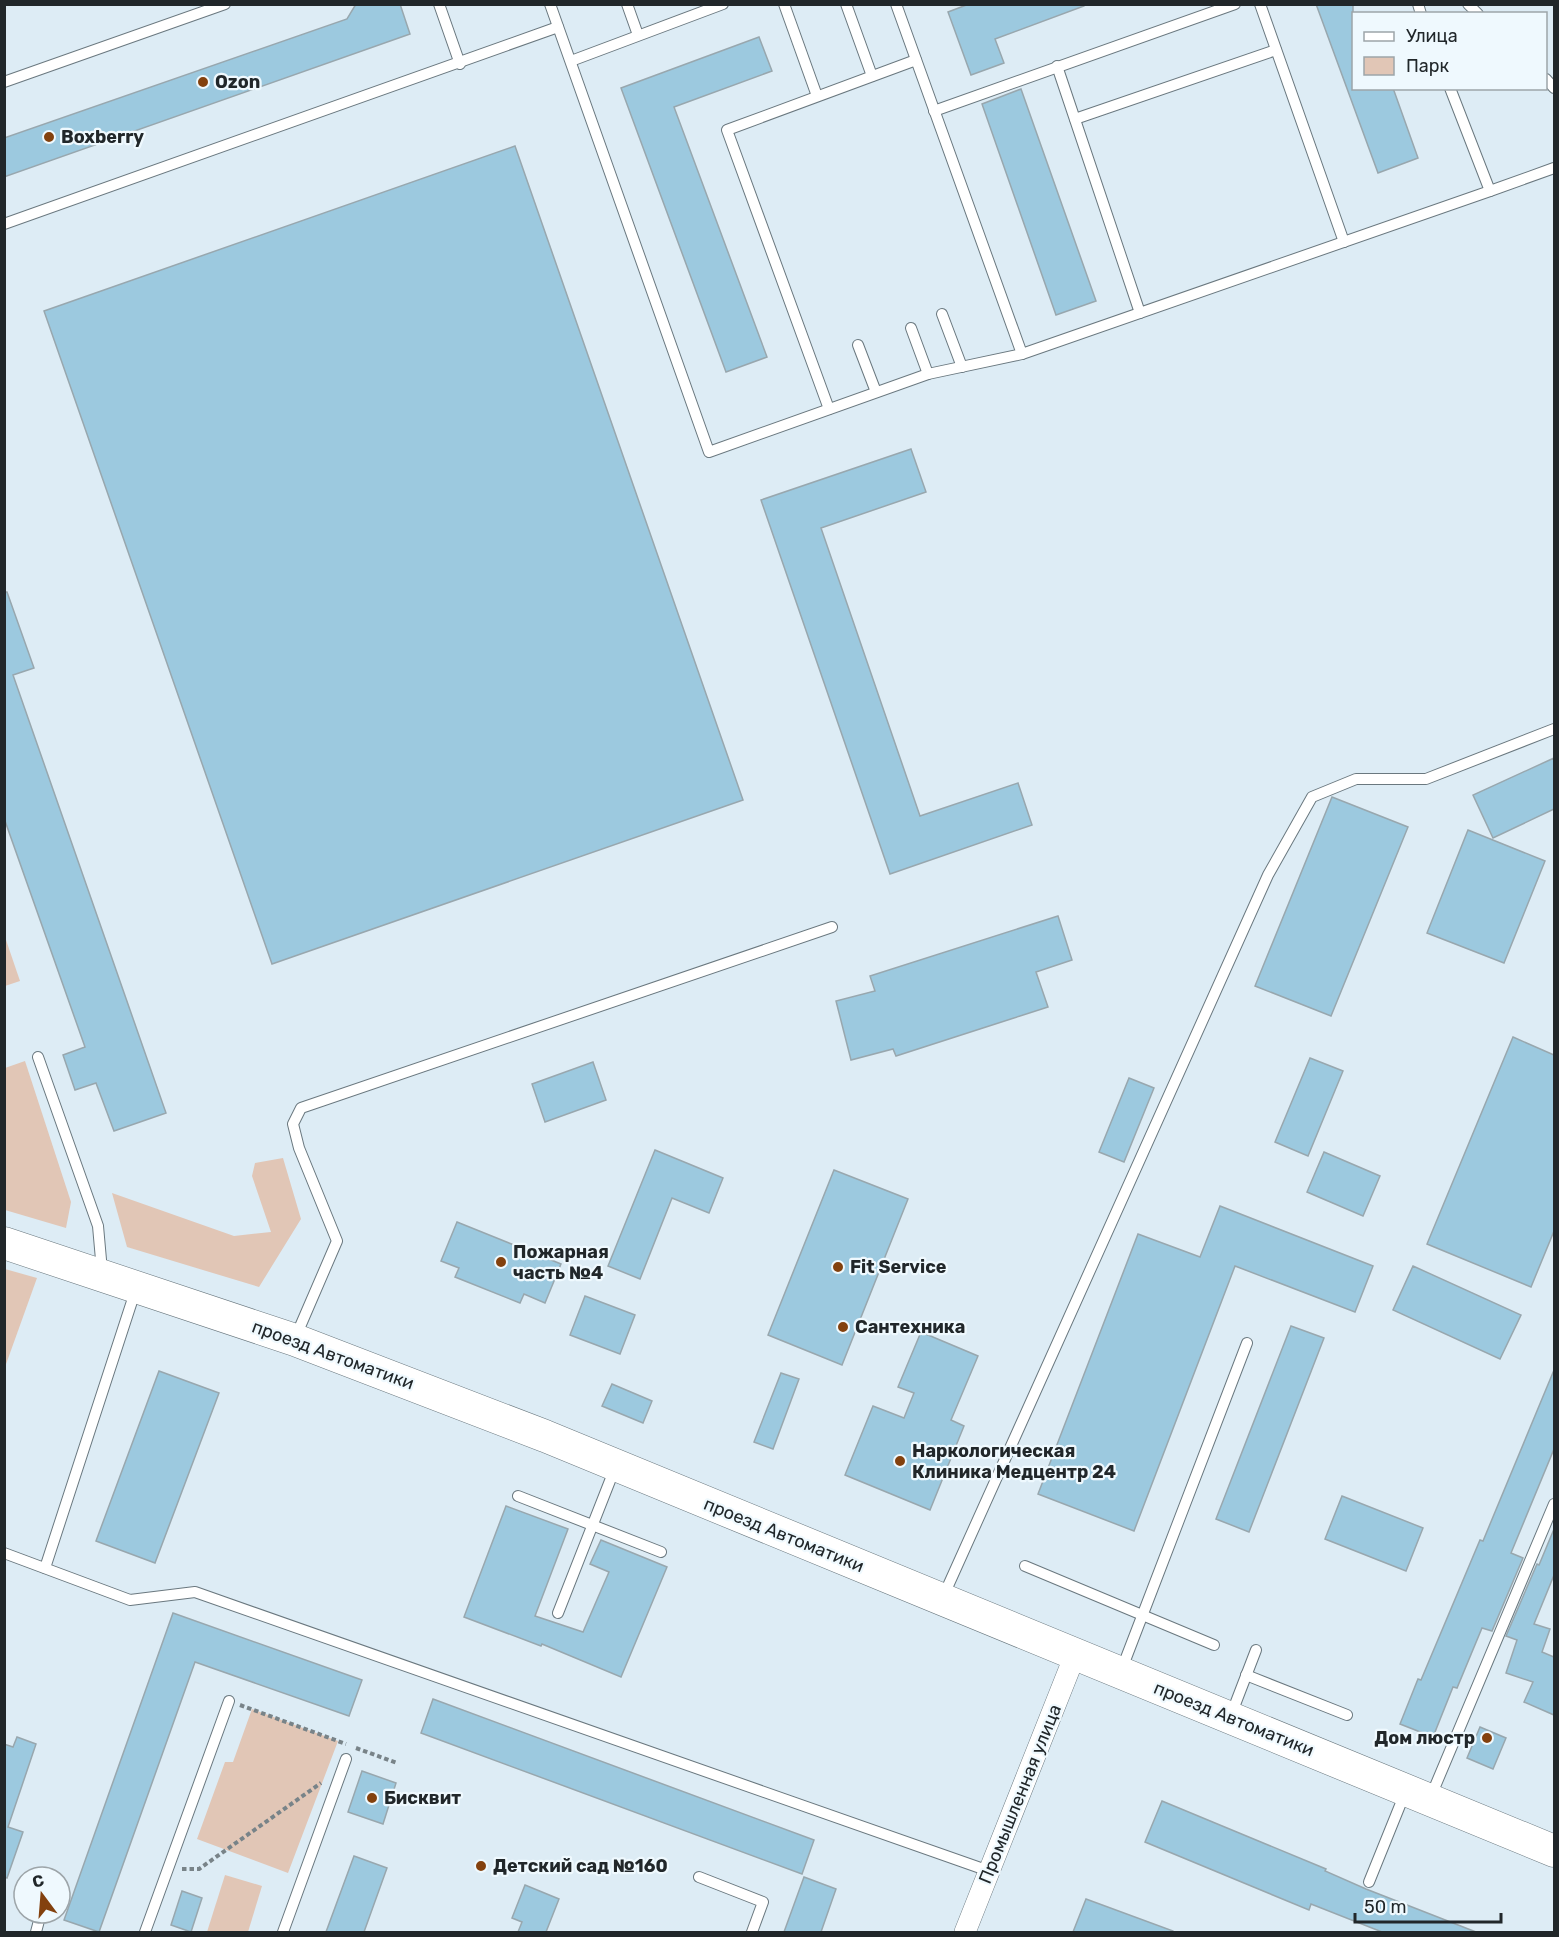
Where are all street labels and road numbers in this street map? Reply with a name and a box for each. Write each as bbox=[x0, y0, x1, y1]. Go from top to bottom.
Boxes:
street label: проезд Автоматики bbox=[249, 1315, 417, 1395]
street label: проезд Автоматики bbox=[701, 1493, 867, 1577]
street label: проезд Автоматики bbox=[1151, 1677, 1317, 1761]
street label: Промышленная улица bbox=[974, 1701, 1066, 1887]

